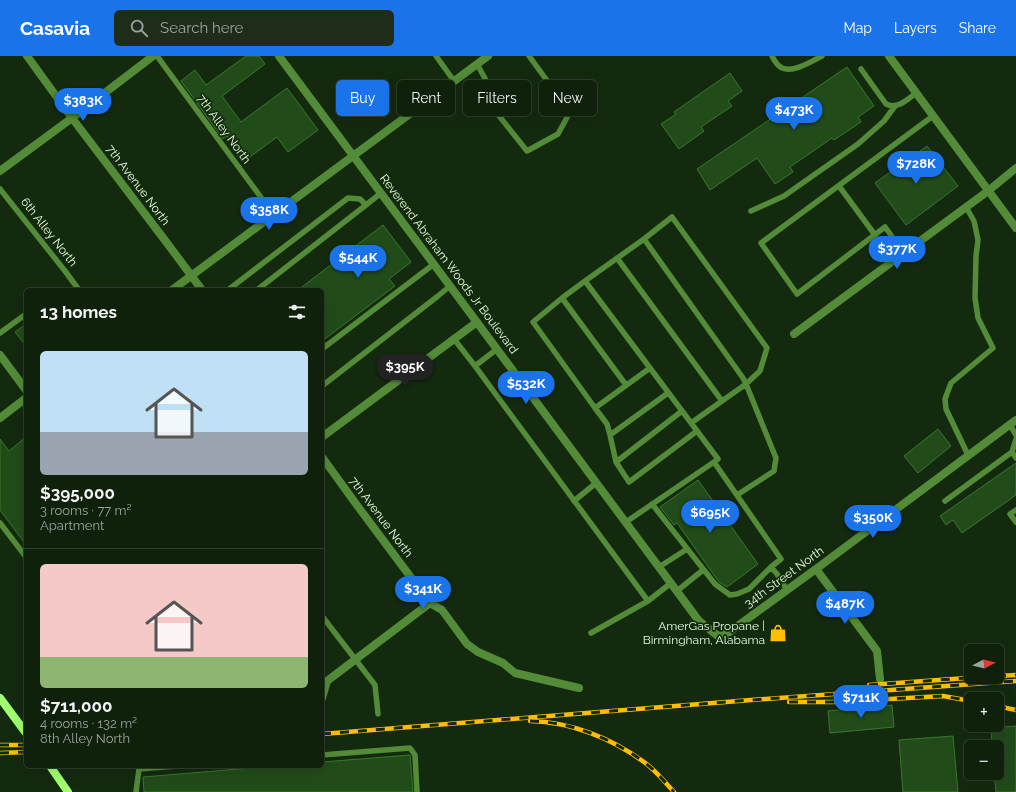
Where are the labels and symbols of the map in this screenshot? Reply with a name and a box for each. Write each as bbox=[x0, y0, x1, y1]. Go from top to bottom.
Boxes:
pin: $383K bbox=[55, 88, 111, 122]
street label: 7th Alley North bbox=[194, 92, 254, 166]
pin: $473K bbox=[766, 97, 822, 131]
street label: 7th Avenue North bbox=[103, 142, 173, 228]
pin: $728K bbox=[888, 151, 944, 185]
street label: Reverend Abraham Woods Jr Boulevard bbox=[377, 172, 521, 356]
street label: 6th Alley North bbox=[18, 195, 80, 269]
pin: $358K bbox=[241, 197, 297, 231]
pin: $377K bbox=[869, 236, 925, 270]
pin: $544K bbox=[330, 245, 386, 279]
pin: $395K bbox=[377, 354, 433, 388]
pin: $532K bbox=[498, 371, 554, 405]
street label: 7th Avenue North bbox=[346, 474, 416, 560]
pin: $695K bbox=[682, 500, 738, 534]
pin: $350K bbox=[845, 505, 901, 539]
street label: 34th Street North bbox=[741, 543, 827, 611]
pin: $341K bbox=[395, 576, 451, 610]
pin: $487K bbox=[817, 591, 873, 625]
place label: AmerGas Propane | Birmingham, Alabama bbox=[643, 619, 765, 647]
shop icon: AmerGas Propane | Birmingham, Alabama bbox=[768, 623, 788, 643]
north arrow bbox=[964, 644, 1004, 684]
pin: $711K bbox=[833, 685, 889, 719]

